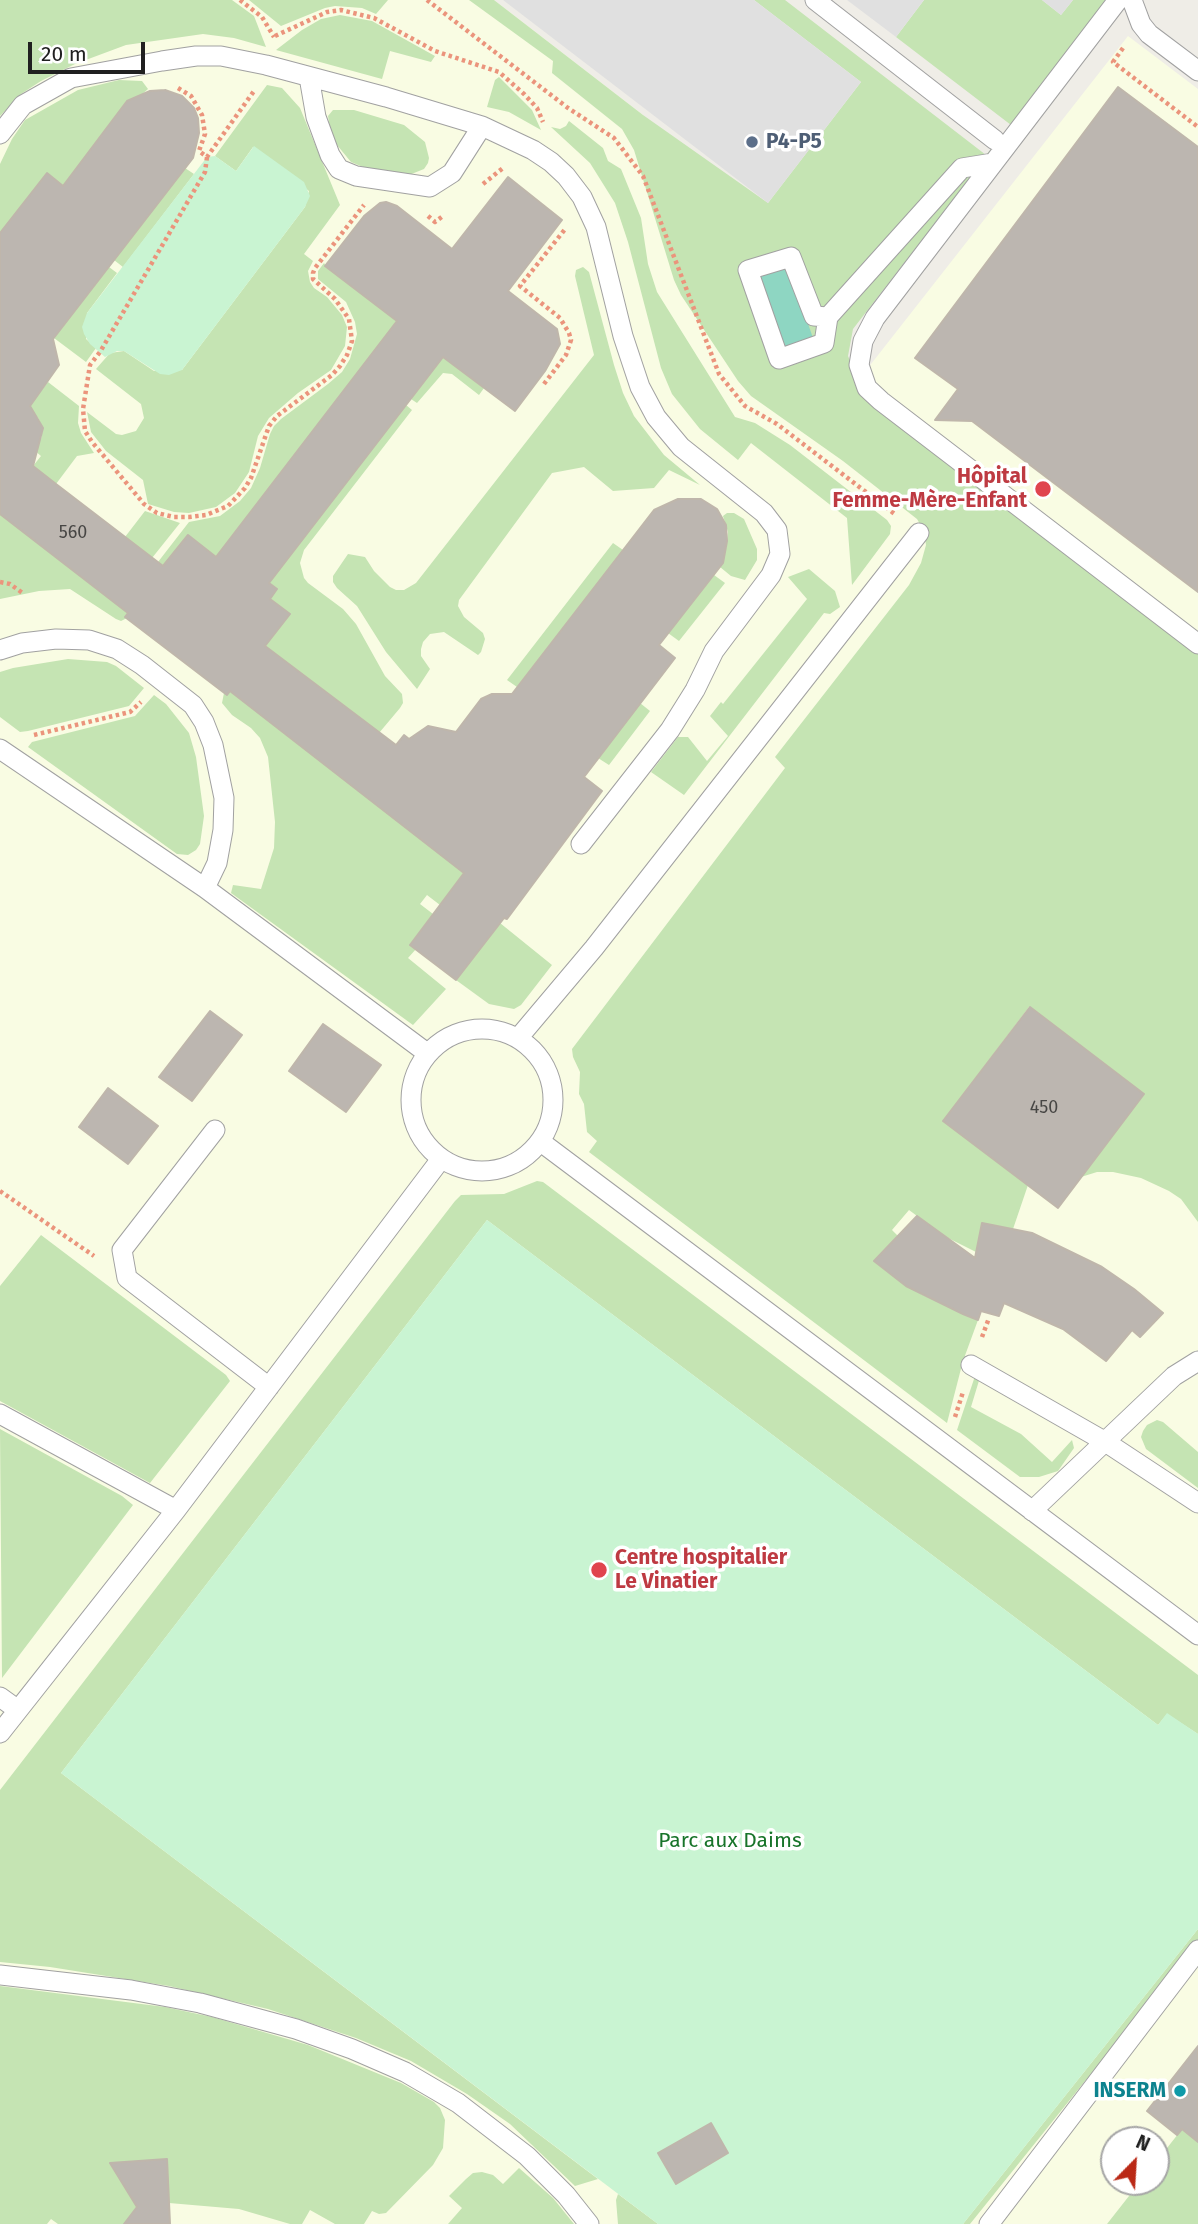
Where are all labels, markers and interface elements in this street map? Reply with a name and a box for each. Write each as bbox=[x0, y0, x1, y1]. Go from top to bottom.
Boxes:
scale bar bbox=[32, 28, 149, 72]
text: 20 m bbox=[41, 41, 87, 67]
place label: P4-P5 bbox=[766, 129, 822, 155]
marker: P4-P5 bbox=[744, 134, 760, 150]
place label: Hôpital Femme-Mère-Enfant bbox=[833, 464, 1027, 514]
marker: Hôpital Femme-Mère-Enfant bbox=[1033, 479, 1053, 499]
house number: 560 bbox=[59, 522, 87, 544]
house number: 450 bbox=[1030, 1097, 1058, 1119]
place label: Centre hospitalier Le Vinatier bbox=[615, 1545, 787, 1595]
marker: Centre hospitalier Le Vinatier bbox=[589, 1560, 609, 1580]
park label: Parc aux Daims bbox=[658, 1828, 802, 1854]
place label: INSERM bbox=[1093, 2078, 1166, 2104]
marker: INSERM bbox=[1172, 2083, 1188, 2099]
north arrow bbox=[1100, 2126, 1170, 2196]
text: N bbox=[1132, 2130, 1153, 2156]

